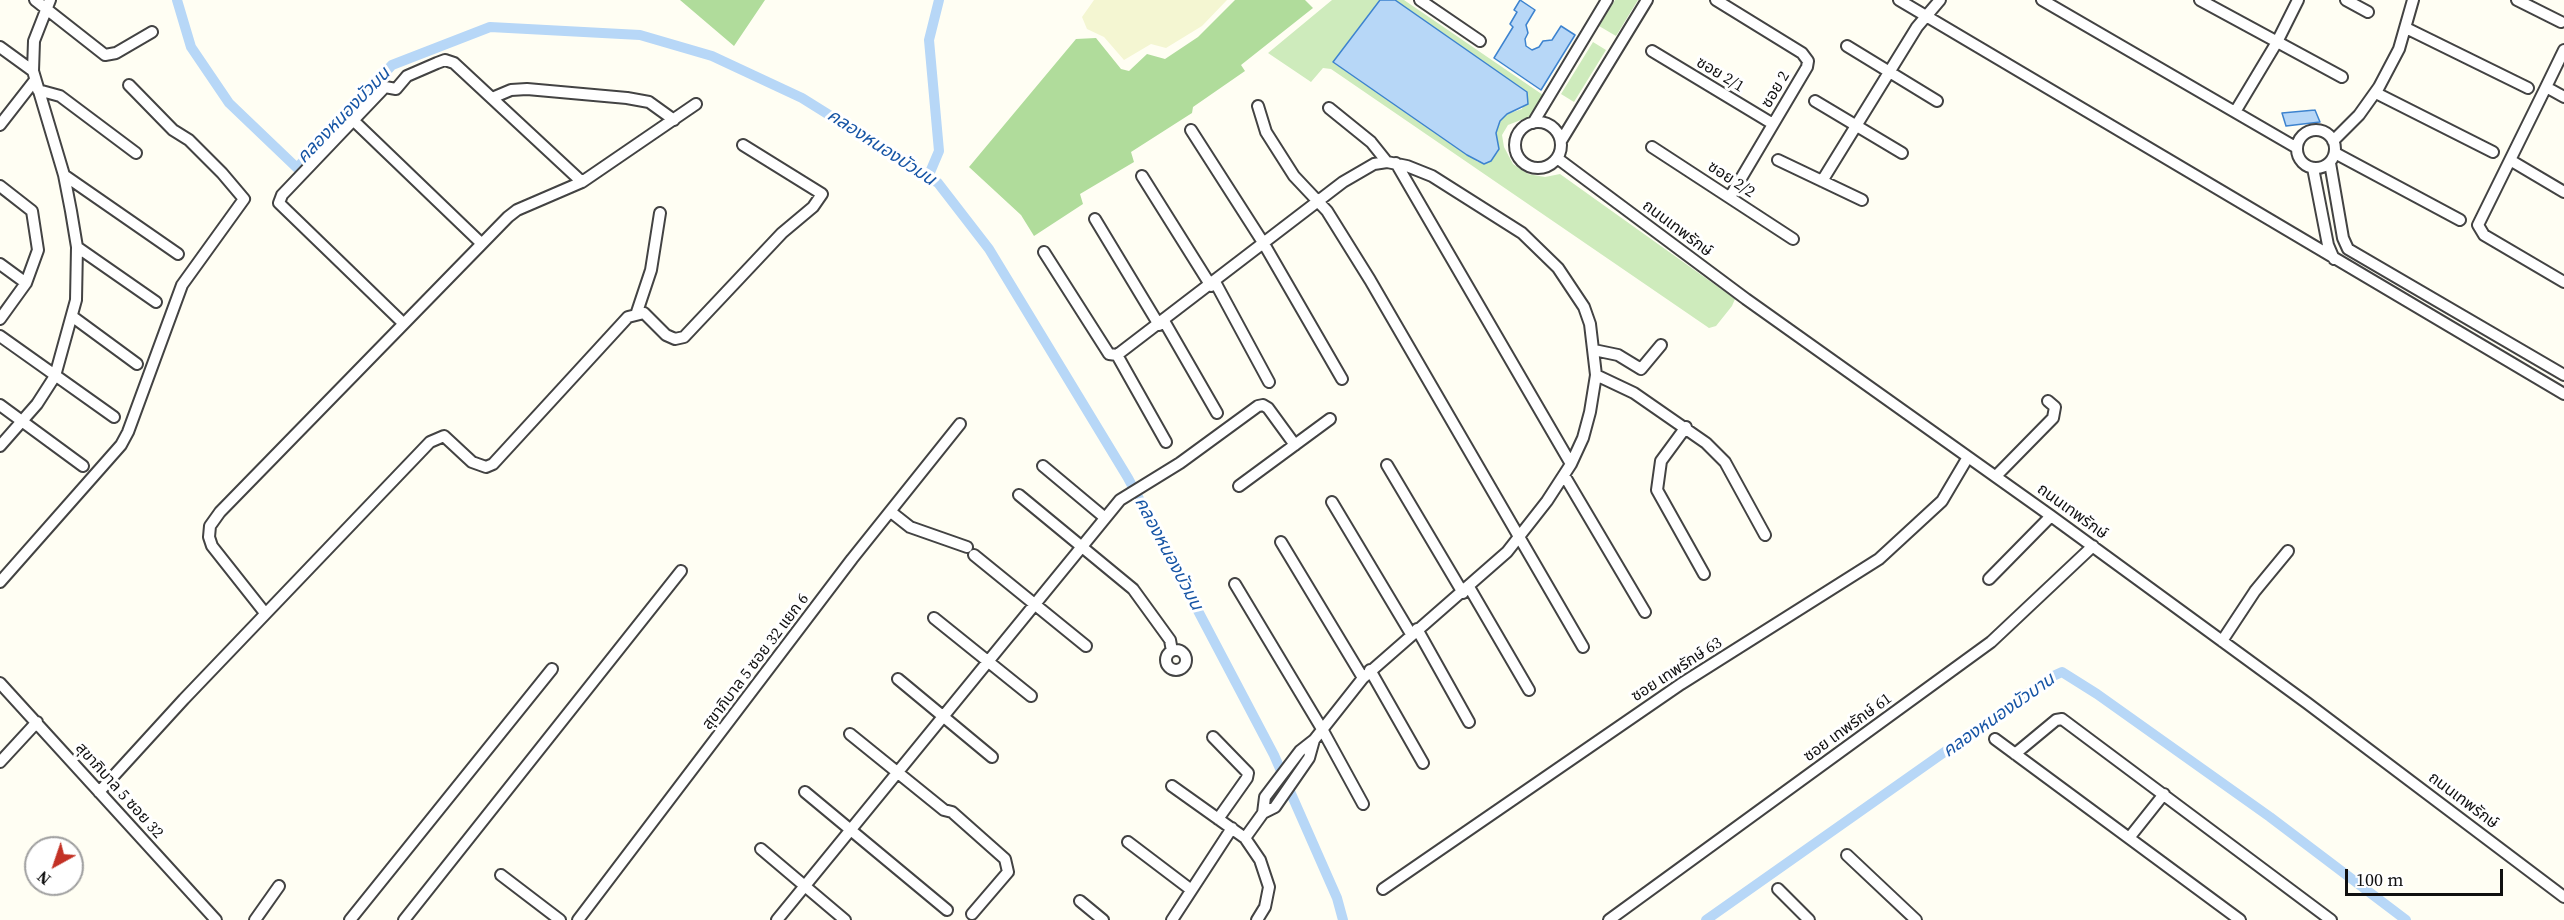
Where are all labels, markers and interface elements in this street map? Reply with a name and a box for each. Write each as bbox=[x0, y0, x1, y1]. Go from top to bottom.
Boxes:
street label: ซอย 2/1 bbox=[1693, 53, 1747, 97]
water label: คลองหนองบัวมน bbox=[293, 64, 395, 168]
street label: ซอย 2 bbox=[1758, 68, 1794, 112]
water label: คลองหนองบัวมน bbox=[823, 105, 939, 191]
street label: ซอย 2/2 bbox=[1704, 158, 1758, 202]
street label: ถนนเทพรักษ์ bbox=[1638, 197, 1716, 261]
street label: ถนนเทพรักษ์ bbox=[2033, 480, 2111, 544]
water label: คลองหนองบัวมน bbox=[1129, 494, 1207, 614]
street label: สุขาภิบาล 5 ซอย 32 แยก 6 bbox=[699, 590, 813, 734]
street label: ซอย เทพรักษ์ 63 bbox=[1628, 634, 1726, 706]
water label: คลองหนองบัวบาน bbox=[1939, 669, 2059, 763]
street label: ซอย เทพรักษ์ 61 bbox=[1800, 690, 1896, 766]
street label: สุขาภิบาล 5 ซอย 32 bbox=[71, 739, 167, 843]
street label: ถนนเทพรักษ์ bbox=[2424, 769, 2502, 833]
north arrow bbox=[24, 836, 84, 896]
scale bar bbox=[2348, 857, 2506, 895]
text: N bbox=[32, 866, 55, 890]
text: 100 m bbox=[2356, 867, 2403, 892]

